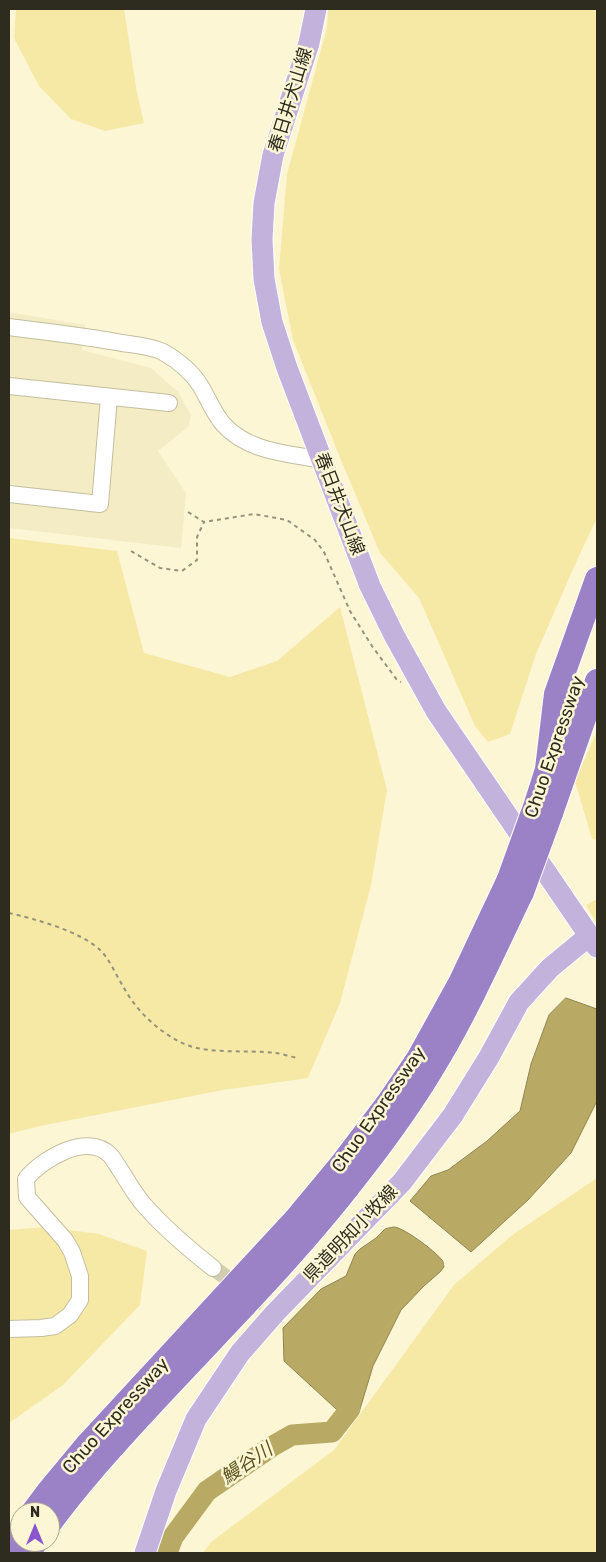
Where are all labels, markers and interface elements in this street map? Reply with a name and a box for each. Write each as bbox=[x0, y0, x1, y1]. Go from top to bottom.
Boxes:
street label: 春日井犬山線 bbox=[265, 45, 317, 155]
street label: 春日井犬山線 bbox=[310, 450, 368, 558]
street label: Chuo Expressway bbox=[521, 673, 589, 821]
street label: Chuo Expressway bbox=[328, 1043, 430, 1177]
street label: 県道明知小牧線 bbox=[299, 1181, 403, 1287]
street label: Chuo Expressway bbox=[58, 1354, 174, 1478]
water label: 鰻谷川 bbox=[217, 1439, 277, 1489]
north arrow bbox=[10, 1502, 60, 1552]
text: N bbox=[30, 1504, 40, 1521]

